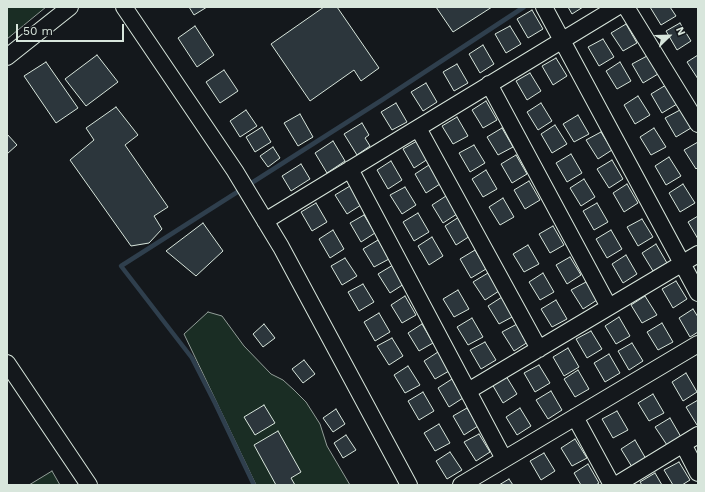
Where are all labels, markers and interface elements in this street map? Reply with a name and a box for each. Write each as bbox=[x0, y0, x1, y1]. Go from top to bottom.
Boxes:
scale bar bbox=[18, 16, 126, 42]
north arrow bbox=[649, 16, 689, 56]
text: 50 m bbox=[23, 24, 53, 38]
text: N bbox=[673, 25, 688, 37]

